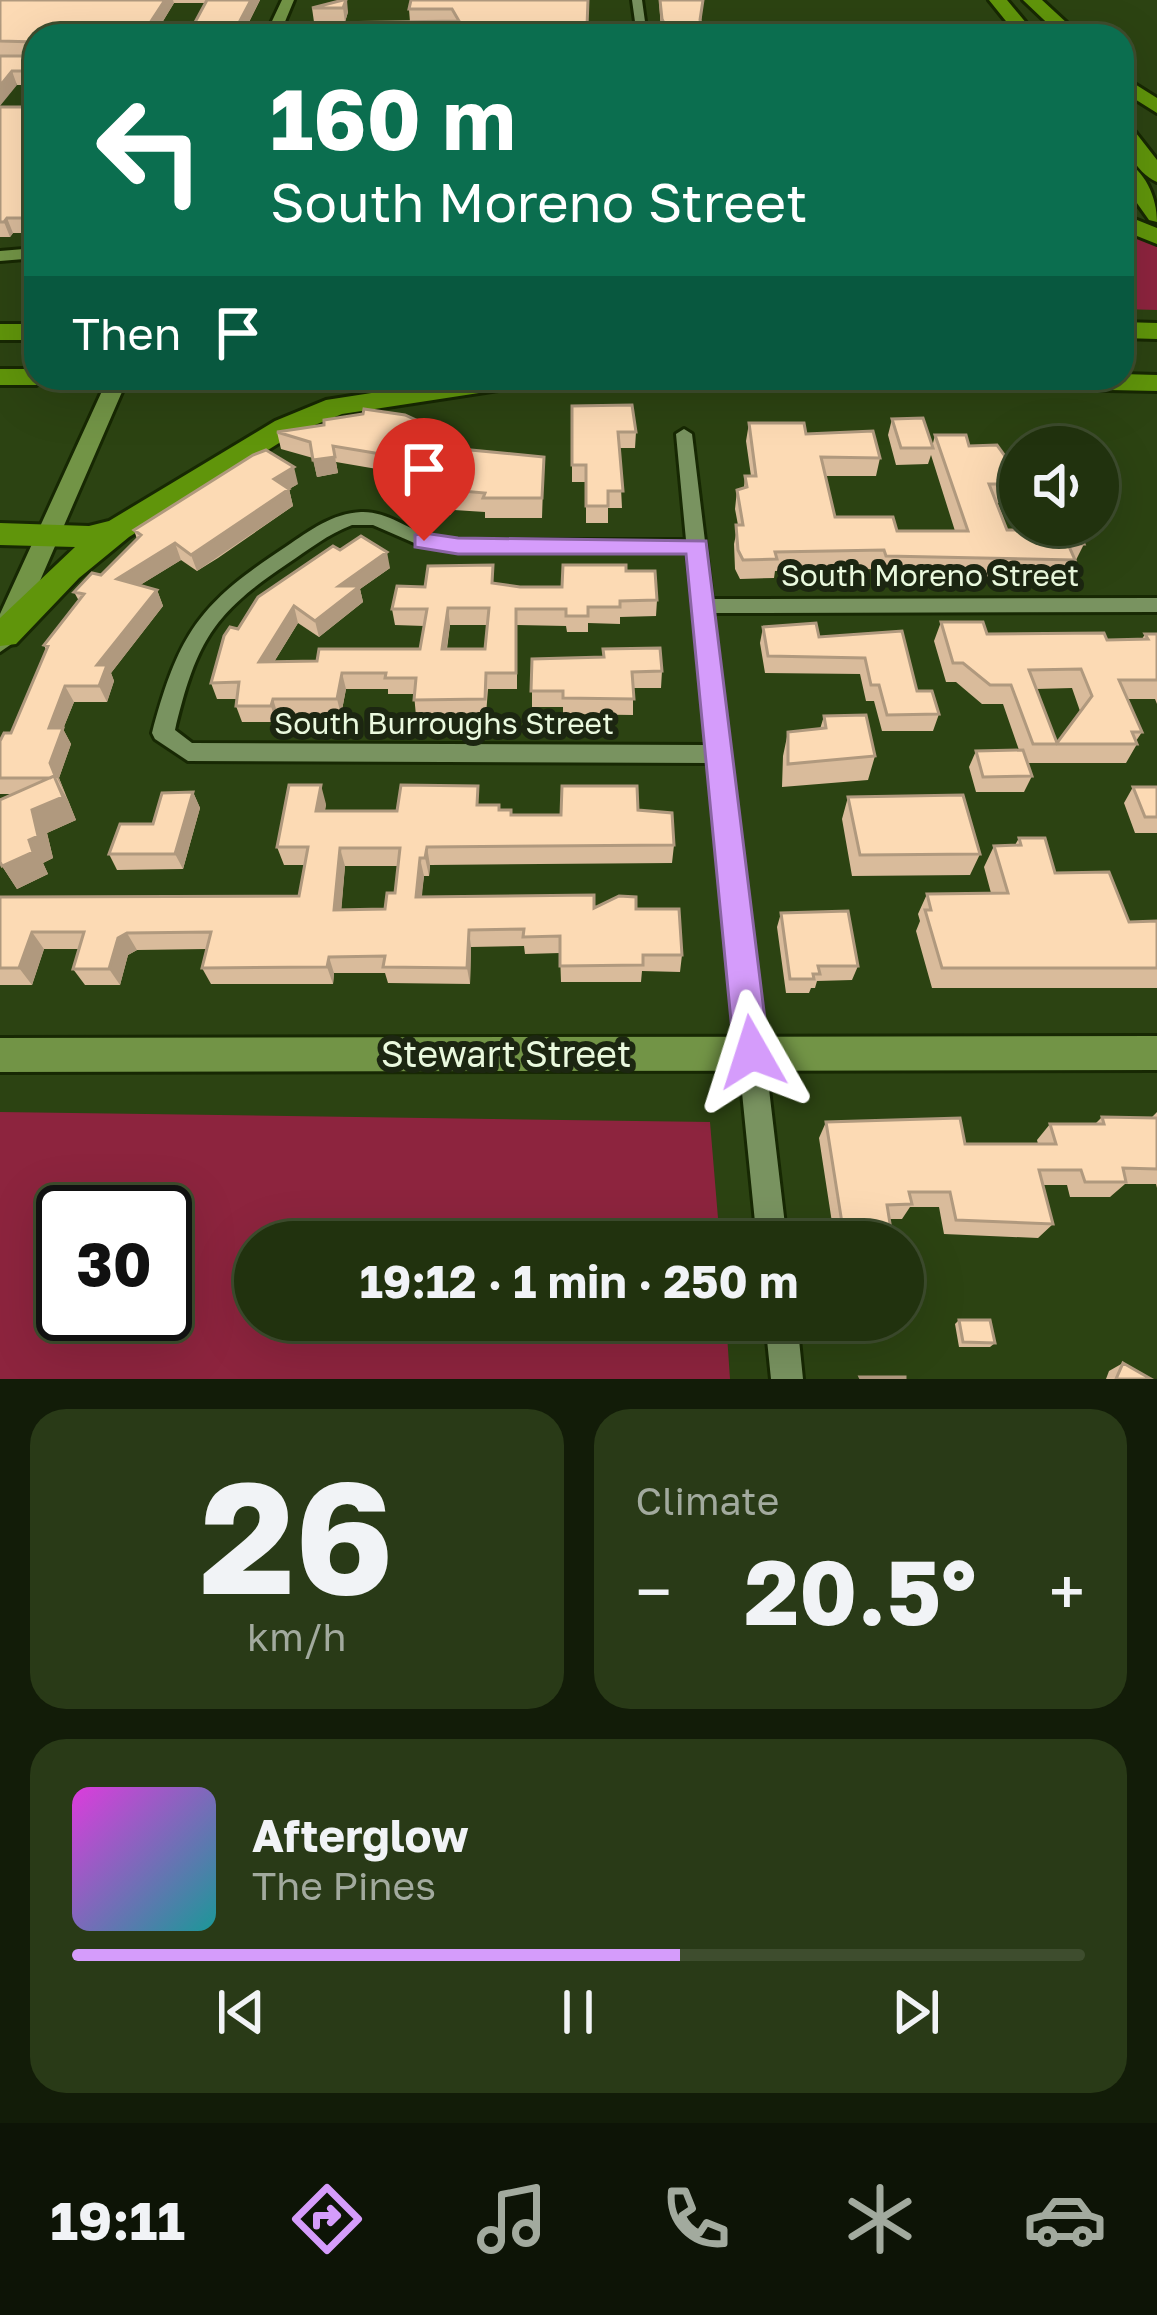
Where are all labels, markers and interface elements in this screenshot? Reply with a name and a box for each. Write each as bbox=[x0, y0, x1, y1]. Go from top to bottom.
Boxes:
text: 160 m bbox=[270, 68, 516, 168]
icon: left bbox=[72, 72, 228, 228]
text: South Moreno Street bbox=[270, 169, 808, 234]
icon: arrive bbox=[205, 300, 271, 366]
text: Then bbox=[72, 306, 181, 360]
pin bbox=[373, 418, 475, 541]
map controls bbox=[999, 426, 1119, 546]
button: sound bbox=[999, 426, 1119, 546]
icon: arrive bbox=[391, 436, 457, 502]
street label: South Moreno Street bbox=[781, 557, 1079, 593]
street label: South Burroughs Street bbox=[274, 705, 614, 741]
position arrow bbox=[689, 989, 815, 1115]
street label: Stewart Street bbox=[381, 1032, 631, 1075]
speed limit sign: 30 bbox=[36, 1185, 192, 1341]
text: 19:12 · 1 min · 250 m bbox=[360, 1254, 798, 1308]
text: 26 bbox=[200, 1441, 394, 1628]
text: Climate bbox=[636, 1477, 779, 1524]
text: 20.5° bbox=[744, 1537, 976, 1645]
text: − bbox=[636, 1551, 672, 1631]
text: + bbox=[1049, 1551, 1085, 1631]
text: km/h bbox=[247, 1613, 346, 1660]
text: Afterglow bbox=[252, 1808, 469, 1862]
text: The Pines bbox=[252, 1862, 436, 1909]
icon: previous bbox=[208, 1979, 274, 2045]
icon: pause bbox=[545, 1979, 611, 2045]
icon: next bbox=[883, 1979, 949, 2045]
icon: directions bbox=[285, 2177, 369, 2261]
icon: music bbox=[470, 2177, 554, 2261]
icon: phone bbox=[654, 2177, 738, 2261]
icon: climate bbox=[838, 2177, 922, 2261]
icon: car bbox=[1023, 2177, 1107, 2261]
text: 19:11 bbox=[50, 2187, 185, 2252]

